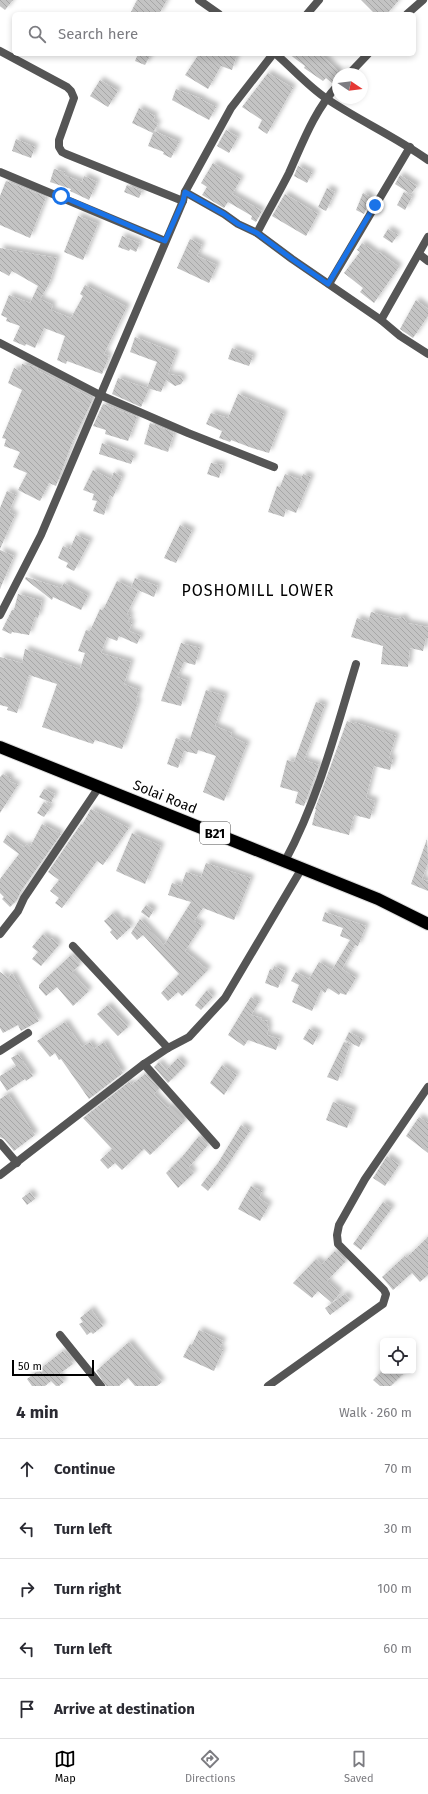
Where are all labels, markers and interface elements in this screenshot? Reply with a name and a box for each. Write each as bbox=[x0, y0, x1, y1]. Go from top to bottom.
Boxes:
search box bbox=[12, 12, 416, 56]
icon: search bbox=[26, 23, 48, 45]
text: Search here bbox=[58, 25, 138, 43]
north arrow bbox=[332, 68, 368, 104]
route start bbox=[52, 187, 70, 205]
route end bbox=[366, 196, 384, 214]
district label: POSHOMILL LOWER bbox=[181, 581, 335, 600]
street label: Solai Road bbox=[131, 776, 199, 818]
road number: B21 bbox=[200, 822, 230, 844]
map controls bbox=[380, 1338, 416, 1374]
button: locate bbox=[380, 1338, 416, 1374]
scale bar bbox=[12, 1358, 94, 1377]
text: 50 m bbox=[18, 1360, 42, 1373]
text: 4 min bbox=[16, 1402, 59, 1423]
text: Walk · 260 m bbox=[339, 1405, 412, 1420]
icon: ahead bbox=[16, 1458, 38, 1480]
text: Continue bbox=[54, 1460, 115, 1478]
text: 70 m bbox=[385, 1461, 412, 1476]
icon: left bbox=[16, 1518, 38, 1540]
text: Turn left bbox=[54, 1520, 112, 1538]
text: 30 m bbox=[384, 1521, 412, 1536]
icon: right bbox=[16, 1578, 38, 1600]
text: Turn right bbox=[54, 1580, 121, 1598]
text: 100 m bbox=[377, 1581, 412, 1596]
icon: left bbox=[16, 1638, 38, 1660]
text: Turn left bbox=[54, 1640, 112, 1658]
text: 60 m bbox=[383, 1641, 412, 1656]
icon: arrive bbox=[16, 1698, 38, 1720]
text: Arrive at destination bbox=[54, 1700, 195, 1718]
tab: Map bbox=[54, 1748, 76, 1785]
tab: Directions bbox=[185, 1748, 235, 1785]
tab: Saved bbox=[344, 1748, 374, 1785]

